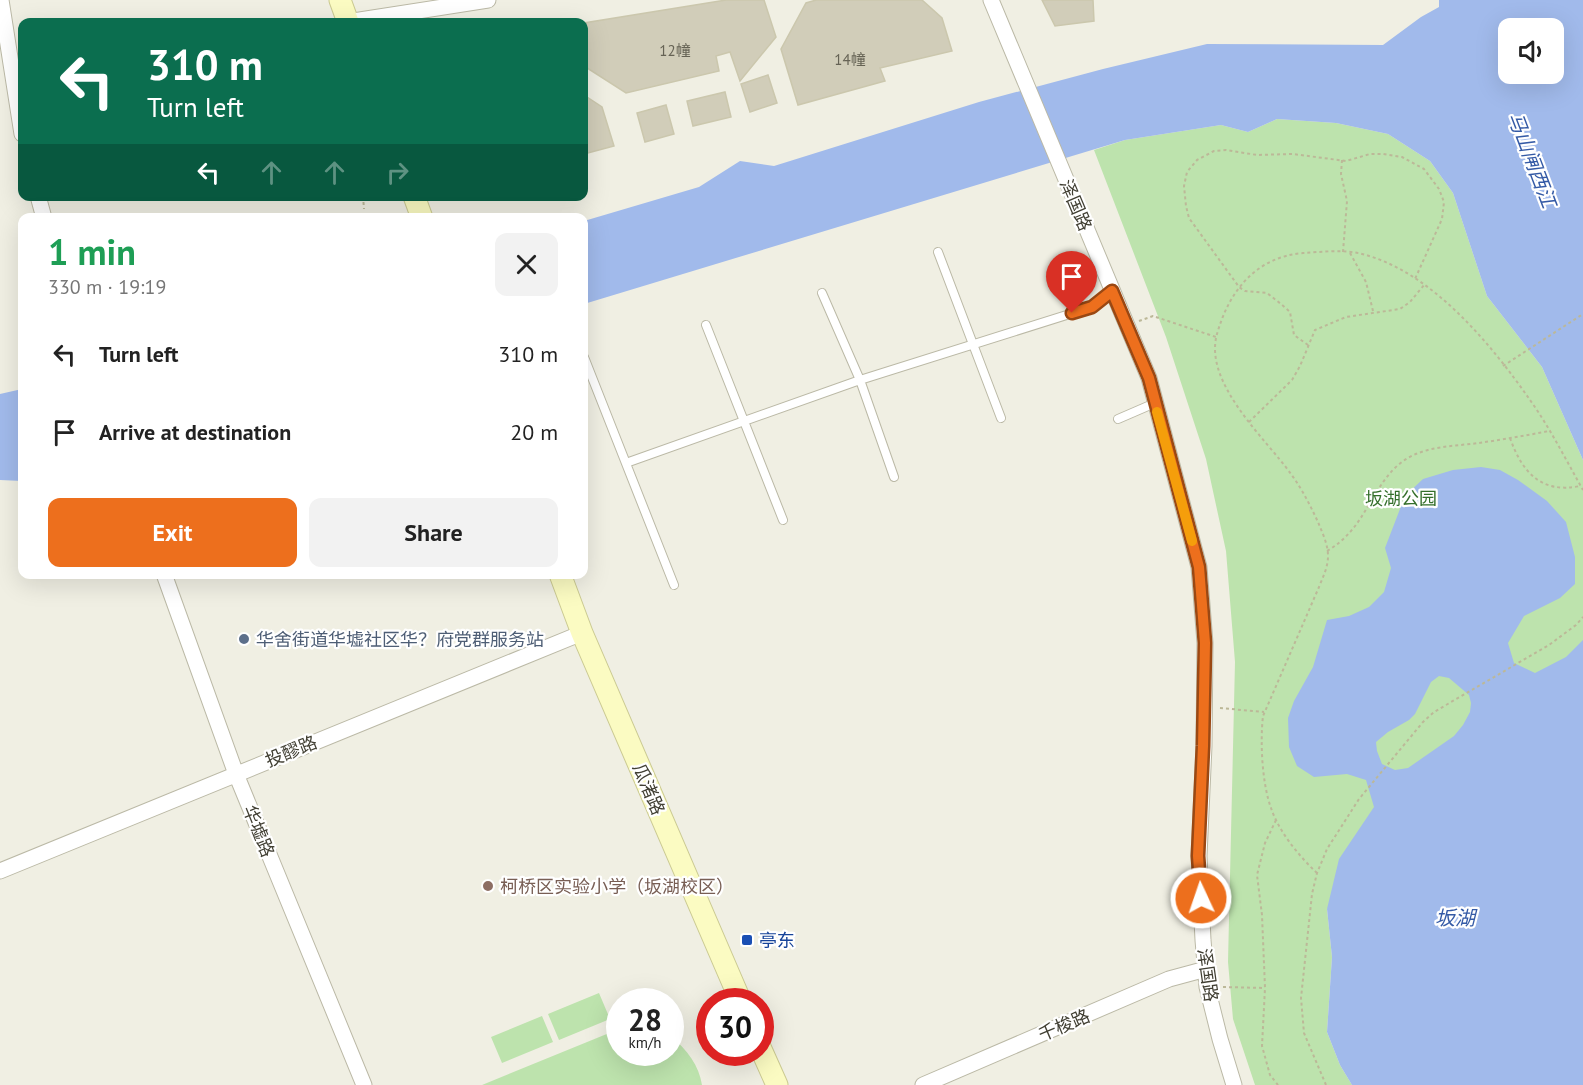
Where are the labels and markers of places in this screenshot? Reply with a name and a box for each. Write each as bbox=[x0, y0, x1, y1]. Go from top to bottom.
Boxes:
pin bbox=[1046, 251, 1097, 313]
place label: 华舍街道华墟社区华？府党群服务站 bbox=[256, 628, 544, 651]
marker: 华舍街道华墟社区华？府党群服务站 bbox=[237, 632, 251, 646]
place label: 柯桥区实验小学（坂湖校区） bbox=[500, 875, 734, 898]
marker: 柯桥区实验小学（坂湖校区） bbox=[481, 879, 495, 893]
place label: 亭东 bbox=[759, 929, 795, 952]
marker: 亭东 bbox=[740, 933, 754, 947]

